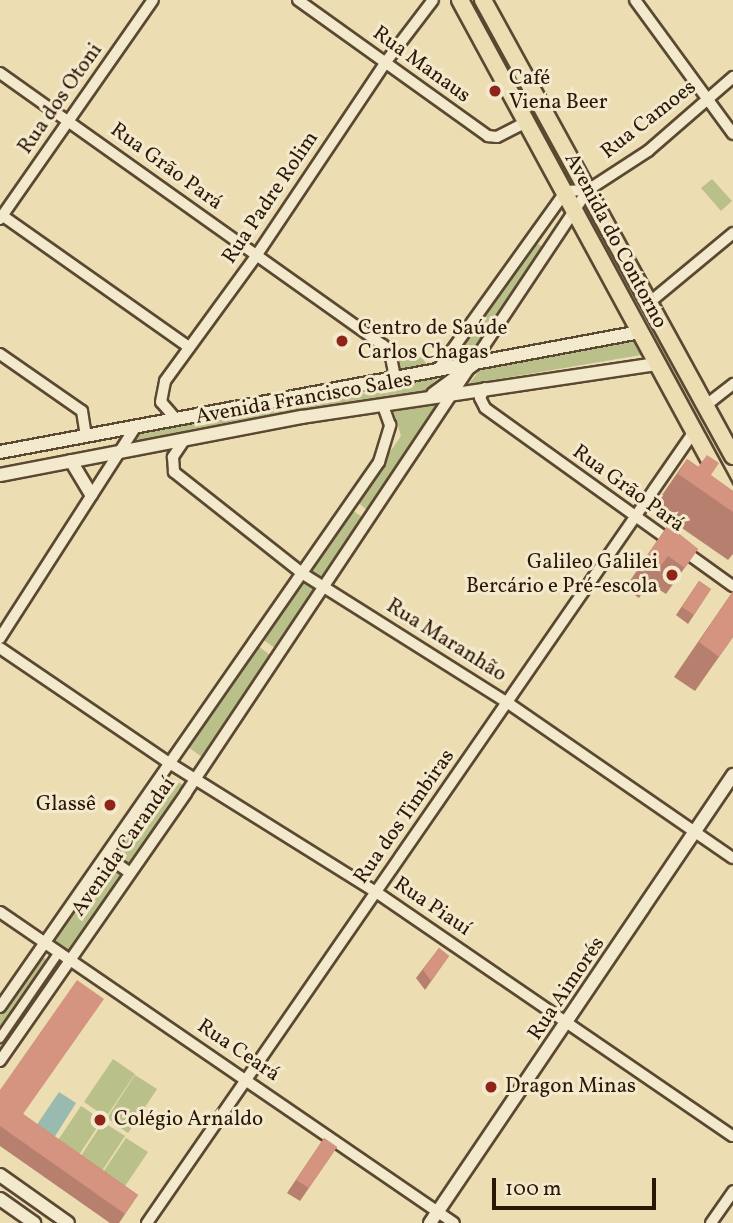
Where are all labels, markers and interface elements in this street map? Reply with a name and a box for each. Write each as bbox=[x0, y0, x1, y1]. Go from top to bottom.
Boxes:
street label: Rua Manaus bbox=[367, 21, 475, 109]
street label: Rua dos Otoni bbox=[14, 39, 108, 159]
place label: Café Viena Beer bbox=[509, 66, 608, 116]
street label: Rua Camoes bbox=[596, 75, 702, 165]
marker: Café Viena Beer bbox=[487, 83, 503, 99]
street label: Rua Grão Pará bbox=[105, 118, 227, 216]
street label: Rua Padre Rolim bbox=[217, 127, 325, 269]
street label: Avenida do Contorno bbox=[558, 149, 672, 333]
place label: Centro de Saúde Carlos Chagas bbox=[358, 316, 507, 366]
marker: Centro de Saúde Carlos Chagas bbox=[332, 331, 352, 351]
street label: Avenida Francisco Sales bbox=[194, 368, 414, 430]
street label: Rua Grão Pará bbox=[567, 440, 689, 538]
place label: Galileo Galilei Bercário e Pré-escola bbox=[466, 550, 658, 600]
marker: Galileo Galilei Bercário e Pré-escola bbox=[664, 567, 680, 583]
street label: Rua Maranhão bbox=[381, 594, 511, 688]
street label: Rua dos Timbiras bbox=[349, 745, 461, 889]
street label: Avenida Carandaí bbox=[67, 772, 181, 922]
place label: Glassê bbox=[36, 792, 96, 818]
marker: Glassê bbox=[102, 797, 118, 813]
street label: Rua Piauí bbox=[388, 872, 476, 942]
street label: Rua Aimorés bbox=[523, 932, 611, 1046]
street label: Rua Ceará bbox=[192, 1014, 284, 1088]
place label: Dragon Minas bbox=[505, 1074, 636, 1100]
marker: Dragon Minas bbox=[483, 1079, 499, 1095]
place label: Colégio Arnaldo bbox=[114, 1107, 263, 1133]
marker: Colégio Arnaldo bbox=[92, 1112, 108, 1128]
scale bar bbox=[495, 1164, 660, 1208]
text: 100 m bbox=[505, 1175, 562, 1204]

